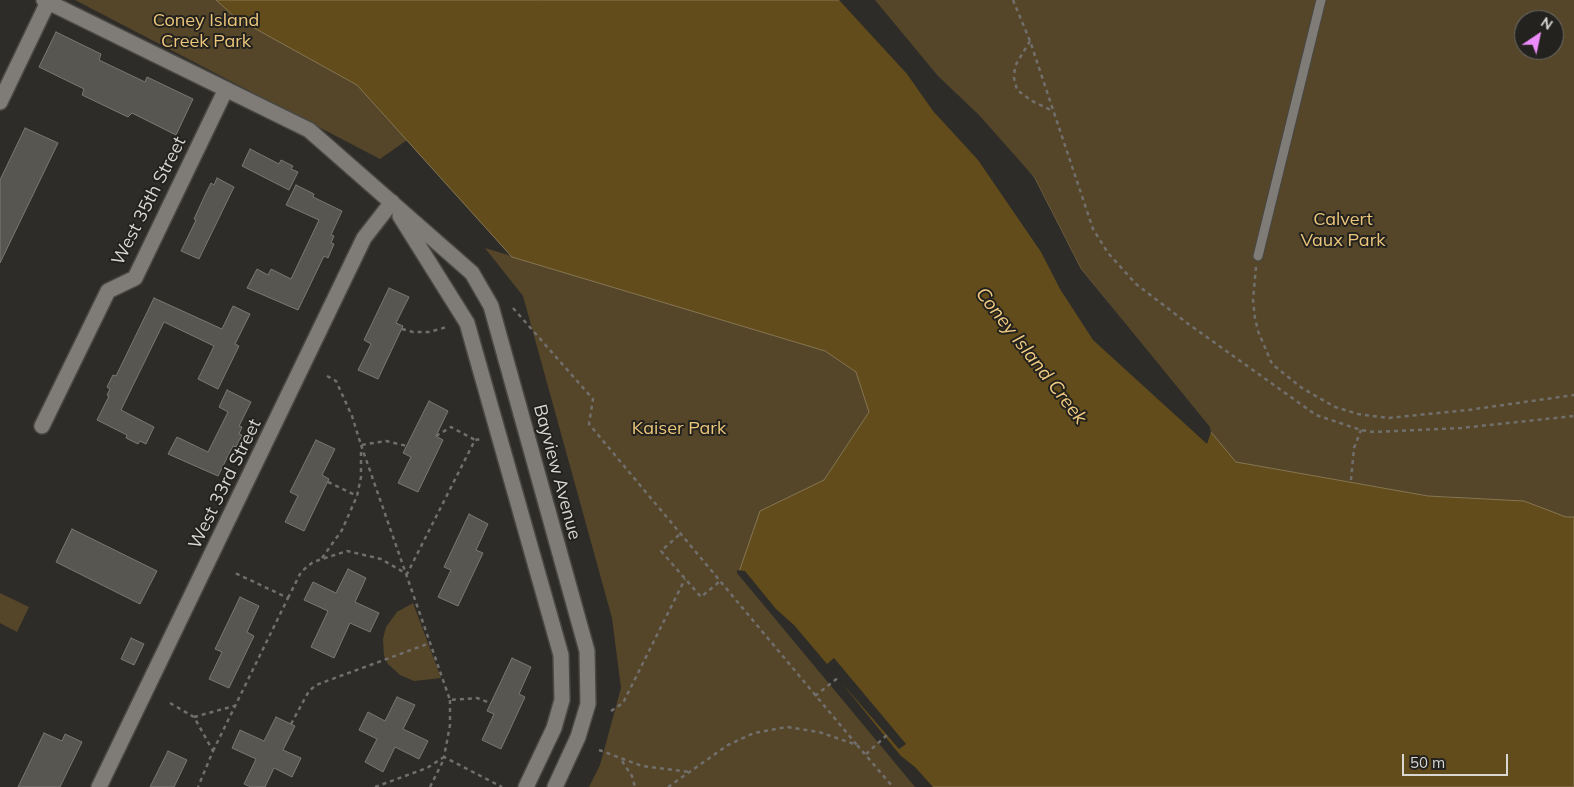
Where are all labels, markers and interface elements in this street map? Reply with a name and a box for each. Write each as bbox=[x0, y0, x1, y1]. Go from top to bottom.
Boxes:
park label: Coney Island Creek Park bbox=[153, 10, 259, 52]
north arrow bbox=[1514, 10, 1564, 60]
text: N bbox=[1537, 13, 1556, 34]
street label: West 35th Street bbox=[107, 133, 191, 269]
park label: Calvert Vaux Park bbox=[1301, 209, 1385, 252]
water label: Coney Island Creek bbox=[970, 283, 1092, 429]
street label: Bayview Avenue bbox=[529, 402, 585, 542]
street label: West 33rd Street bbox=[184, 416, 266, 552]
park label: Kaiser Park bbox=[632, 418, 726, 440]
scale bar bbox=[1404, 744, 1510, 776]
text: 50 m bbox=[1410, 753, 1445, 772]

